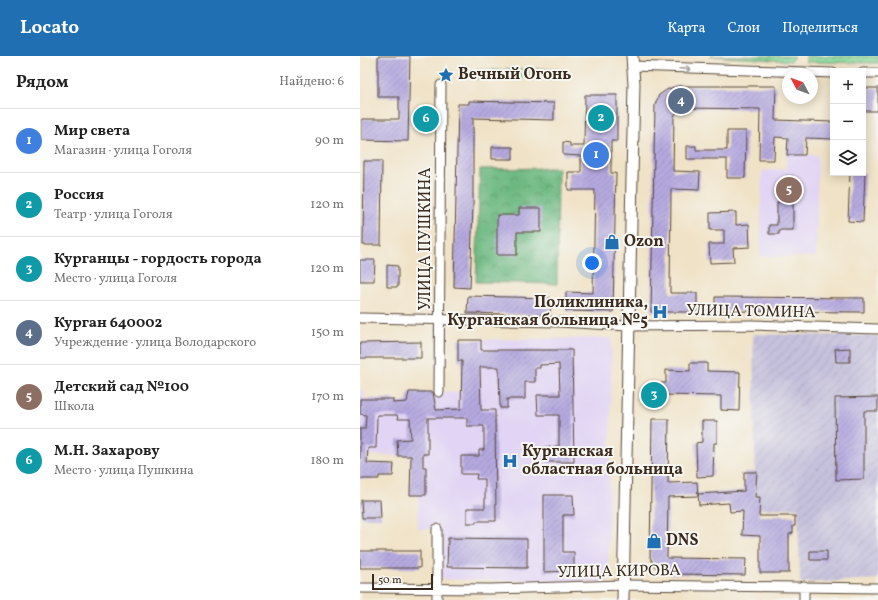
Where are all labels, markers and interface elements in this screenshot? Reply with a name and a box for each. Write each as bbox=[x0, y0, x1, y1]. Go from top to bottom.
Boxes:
text: Locato bbox=[20, 15, 79, 41]
text: Карта bbox=[667, 19, 705, 38]
text: Слои bbox=[727, 19, 760, 38]
text: Поделиться bbox=[782, 19, 858, 38]
place label: Вечный Огонь bbox=[458, 64, 572, 86]
one-way arrow bbox=[678, 65, 691, 72]
place icon: Вечный Огонь bbox=[437, 66, 455, 84]
north arrow bbox=[782, 68, 818, 104]
map controls bbox=[830, 68, 866, 176]
button: + bbox=[830, 68, 866, 104]
text: Рядом bbox=[16, 71, 69, 94]
text: Найдено: 6 bbox=[279, 73, 344, 91]
pin: 4 bbox=[668, 86, 694, 116]
pin: 2 bbox=[588, 103, 614, 133]
pin: 6 bbox=[413, 104, 439, 134]
button: − bbox=[830, 104, 866, 140]
text: Мир света bbox=[54, 121, 130, 142]
text: 1 bbox=[26, 132, 32, 150]
text: 90 m bbox=[315, 132, 344, 150]
pin: 1 bbox=[583, 140, 609, 170]
button: layers bbox=[830, 140, 866, 176]
text: Магазин · улица Гоголя bbox=[54, 142, 192, 160]
street label: УЛИЦА ПУШКИНА bbox=[415, 167, 437, 311]
pin: 5 bbox=[776, 175, 802, 205]
text: Россия bbox=[54, 185, 104, 206]
text: 2 bbox=[26, 196, 32, 214]
text: 120 m bbox=[310, 196, 344, 214]
text: Театр · улица Гоголя bbox=[54, 206, 173, 224]
place label: Ozon bbox=[624, 231, 664, 253]
shop icon: Ozon bbox=[603, 233, 621, 251]
text: Курганцы - гордость города bbox=[54, 249, 262, 270]
your location bbox=[582, 253, 602, 273]
text: 3 bbox=[26, 260, 32, 278]
text: 120 m bbox=[310, 260, 344, 278]
text: Место · улица Гоголя bbox=[54, 270, 177, 288]
place label: Поликлиника, Курганская больница №5 bbox=[447, 292, 648, 332]
street label: УЛИЦА ТОМИНА bbox=[686, 300, 816, 324]
hospital icon: Поликлиника, Курганская больница №5 bbox=[651, 303, 669, 321]
text: Курган 640002 bbox=[54, 313, 162, 334]
text: 4 bbox=[25, 324, 33, 342]
text: 150 m bbox=[311, 324, 344, 342]
text: Учреждение · улица Володарского bbox=[54, 334, 256, 352]
text: Детский сад №100 bbox=[54, 377, 189, 398]
pin: 3 bbox=[641, 380, 667, 410]
text: 5 bbox=[26, 388, 32, 406]
text: 170 m bbox=[311, 388, 344, 406]
text: Школа bbox=[54, 398, 94, 416]
text: М.Н. Захарову bbox=[54, 441, 160, 462]
place label: Курганская областная больница bbox=[522, 441, 683, 481]
text: 6 bbox=[25, 452, 33, 470]
text: 180 m bbox=[310, 452, 344, 470]
hospital icon: Курганская областная больница bbox=[501, 452, 519, 470]
text: Место · улица Пушкина bbox=[54, 462, 194, 480]
place label: DNS bbox=[666, 530, 698, 552]
shop icon: DNS bbox=[645, 532, 663, 550]
street label: УЛИЦА КИРОВА bbox=[557, 560, 681, 584]
scale bar bbox=[372, 572, 433, 591]
text: 50 m bbox=[378, 573, 402, 588]

